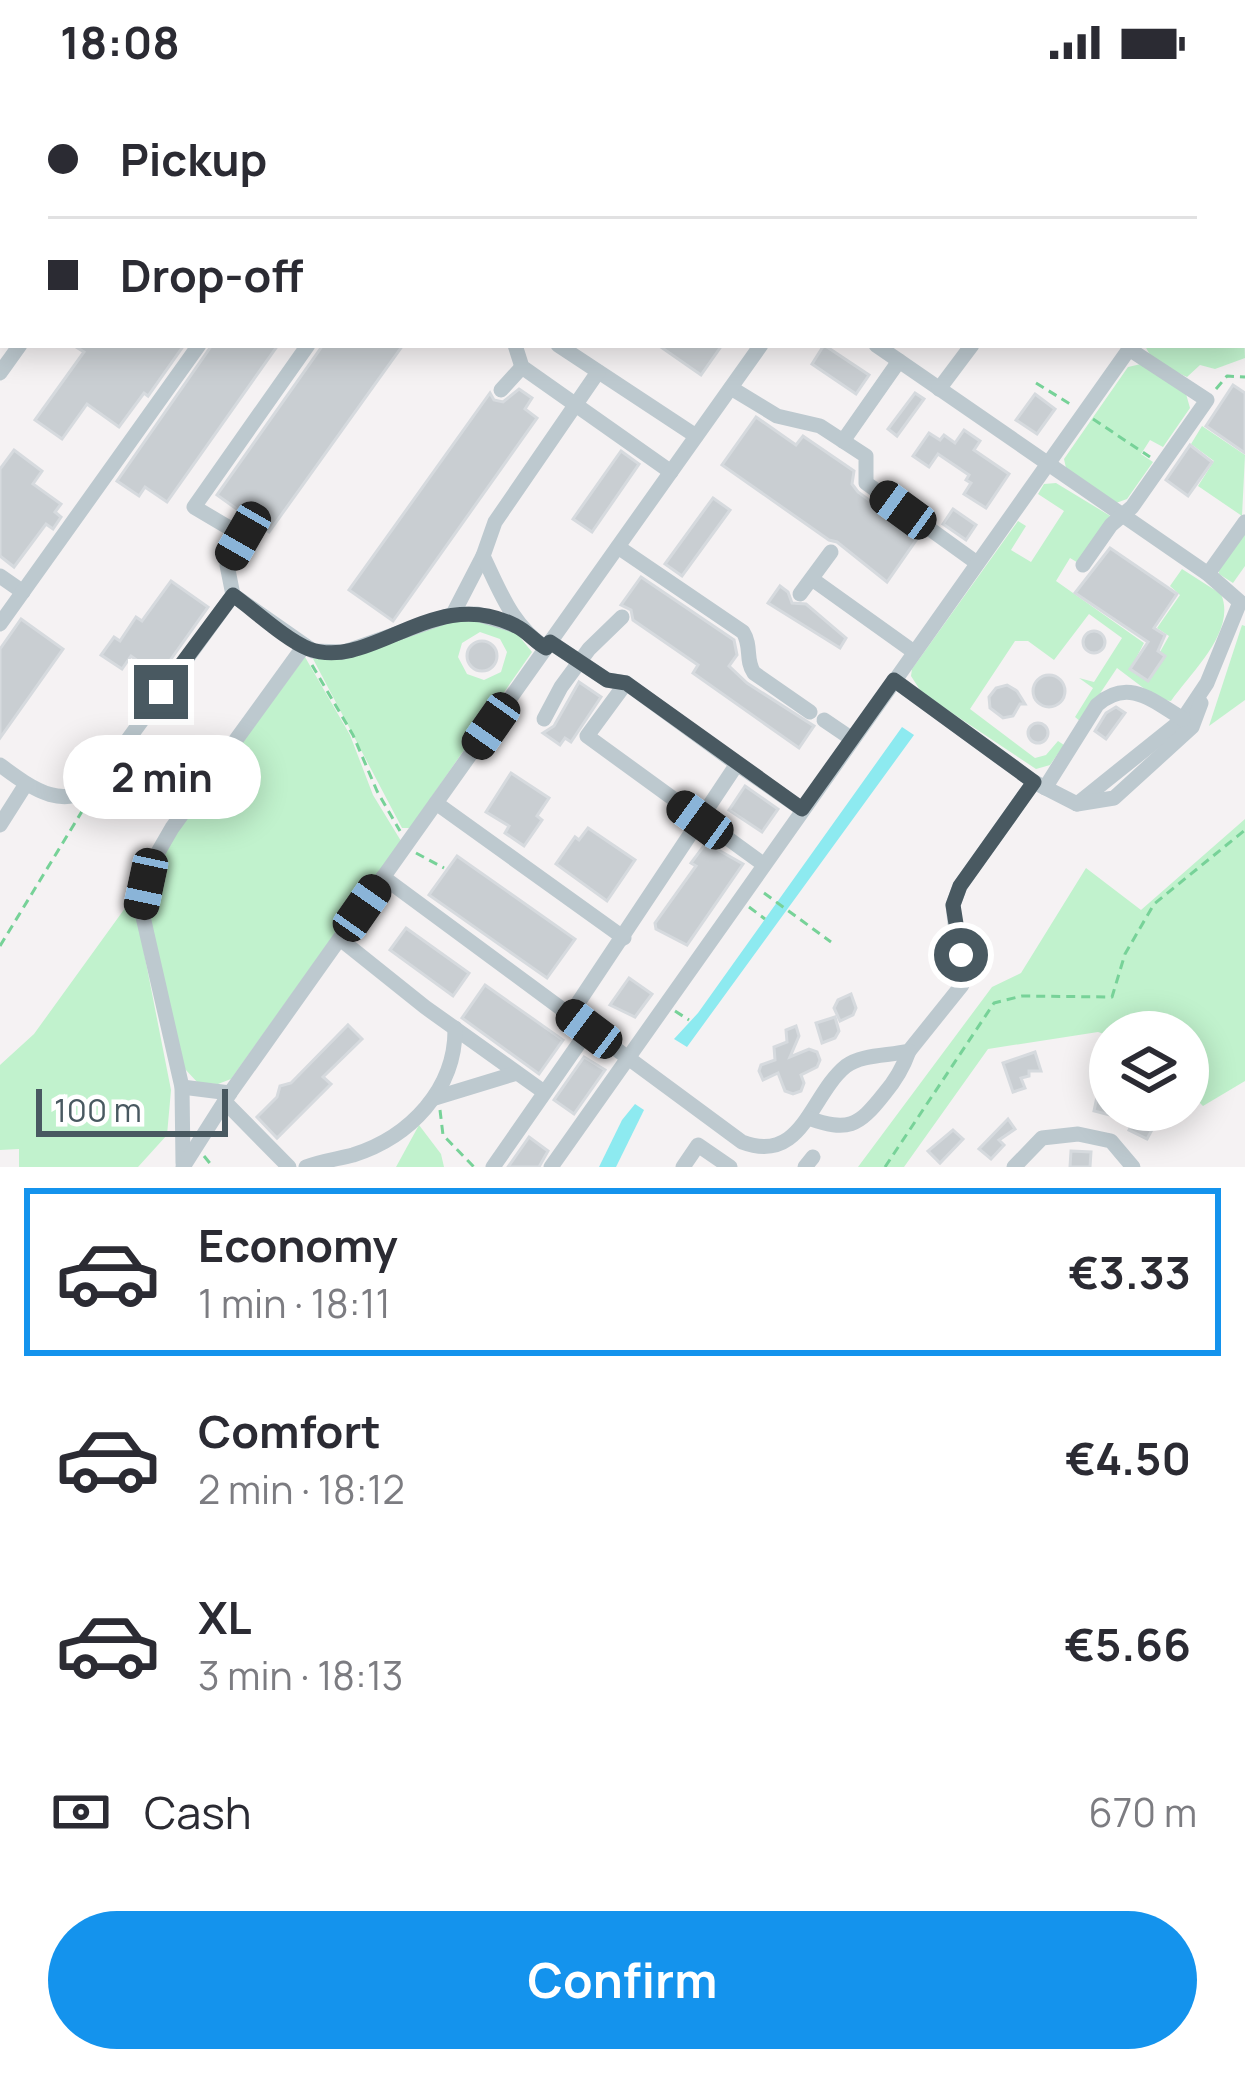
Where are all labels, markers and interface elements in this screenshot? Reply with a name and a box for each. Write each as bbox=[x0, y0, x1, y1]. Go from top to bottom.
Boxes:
text: 18:08 bbox=[60, 11, 180, 73]
text: Pickup bbox=[120, 128, 267, 190]
text: Drop-off bbox=[120, 244, 303, 306]
car bbox=[863, 474, 943, 546]
car bbox=[209, 496, 277, 576]
route end bbox=[134, 665, 188, 719]
car bbox=[456, 686, 526, 766]
callout: 2 min bbox=[62, 734, 260, 818]
text: 2 min bbox=[111, 750, 213, 804]
car bbox=[660, 784, 740, 856]
car bbox=[121, 845, 171, 923]
car bbox=[327, 868, 397, 948]
route start bbox=[934, 928, 988, 982]
car bbox=[549, 993, 629, 1065]
map controls bbox=[1089, 1011, 1209, 1131]
button: layers bbox=[1089, 1011, 1209, 1131]
scale bar bbox=[36, 1083, 228, 1136]
text: 100 m bbox=[54, 1087, 142, 1132]
text: Economy bbox=[198, 1214, 398, 1276]
icon: car bbox=[54, 1218, 162, 1326]
text: €3.33 bbox=[1068, 1241, 1191, 1303]
text: 1 min · 18:11 bbox=[198, 1276, 391, 1330]
text: Comfort bbox=[198, 1400, 381, 1462]
icon: car bbox=[54, 1404, 162, 1512]
text: €4.50 bbox=[1065, 1427, 1191, 1489]
text: 2 min · 18:12 bbox=[198, 1462, 405, 1516]
text: XL bbox=[198, 1586, 252, 1648]
icon: car bbox=[54, 1590, 162, 1698]
text: €5.66 bbox=[1064, 1613, 1191, 1675]
text: 3 min · 18:13 bbox=[198, 1648, 403, 1702]
icon: cash bbox=[48, 1779, 114, 1845]
text: Cash bbox=[144, 1781, 252, 1843]
text: 670 m bbox=[1089, 1785, 1197, 1839]
button: Confirm bbox=[48, 1911, 1197, 2049]

